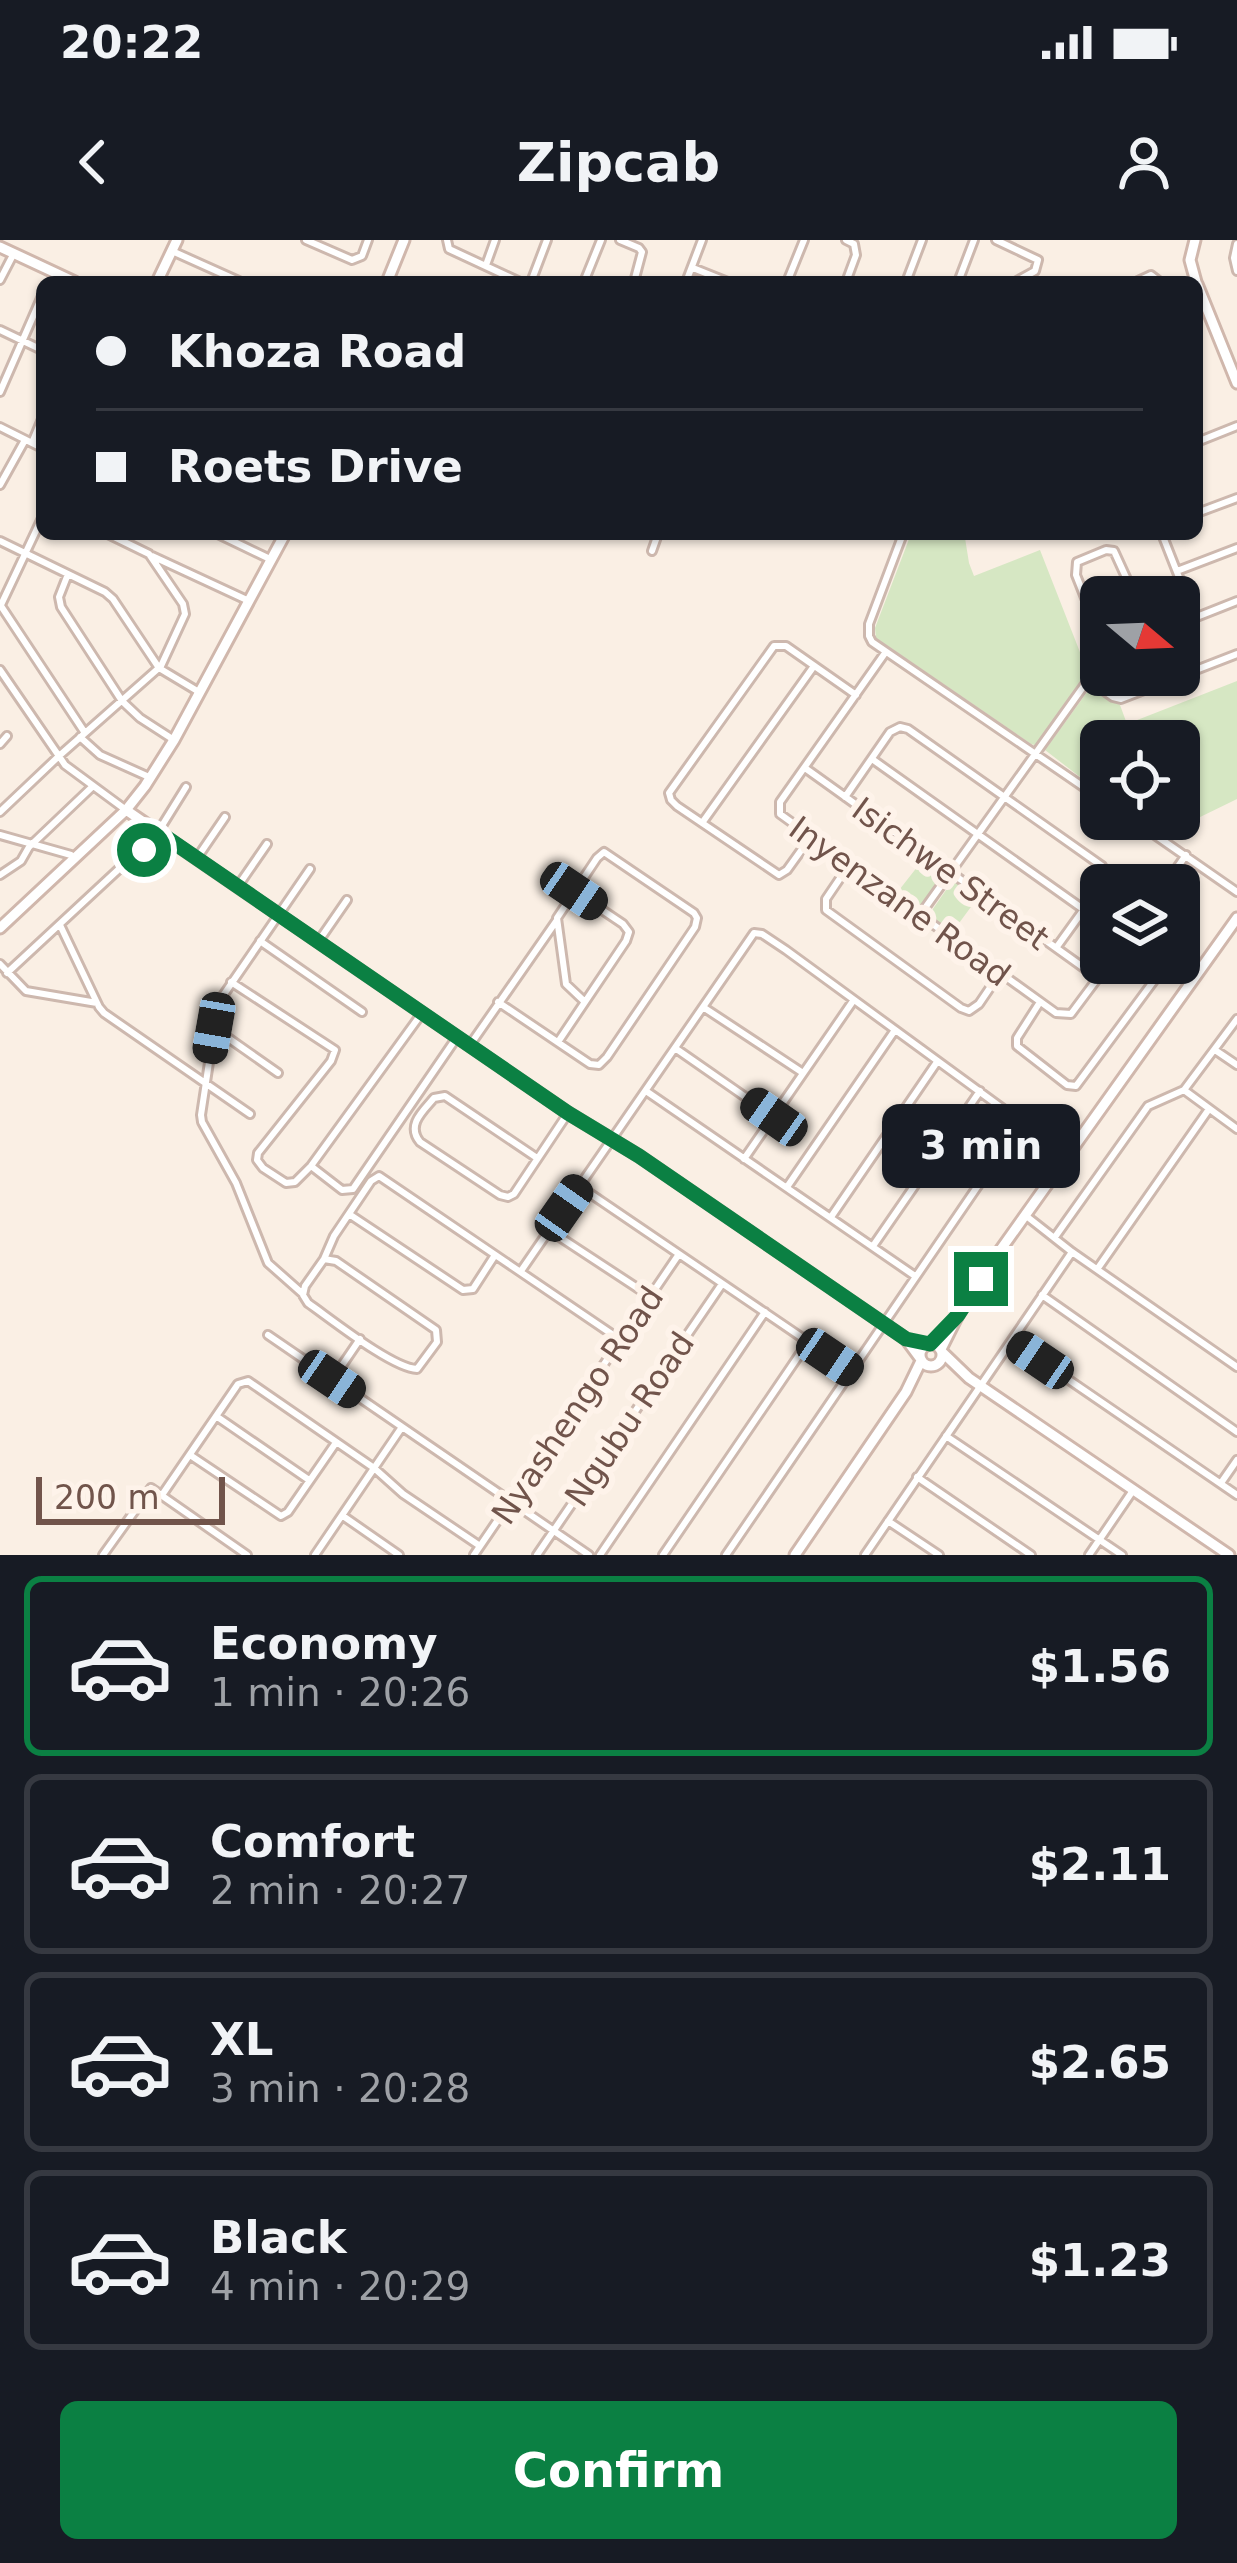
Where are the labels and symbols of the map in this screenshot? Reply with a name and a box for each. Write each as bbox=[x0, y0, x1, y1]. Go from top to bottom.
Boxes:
north arrow bbox=[1080, 576, 1200, 696]
street label: Isichwe Street bbox=[845, 789, 1057, 958]
street label: Inyenzane Road bbox=[782, 808, 1018, 995]
route start bbox=[117, 823, 171, 877]
car bbox=[534, 856, 614, 926]
car bbox=[190, 989, 238, 1067]
car bbox=[734, 1082, 814, 1152]
callout: 3 min bbox=[882, 1105, 1080, 1189]
car bbox=[529, 1168, 599, 1248]
route end bbox=[954, 1252, 1008, 1306]
street label: Nyashengo Road bbox=[483, 1279, 671, 1532]
car bbox=[790, 1322, 870, 1392]
street label: Ngubu Road bbox=[557, 1325, 702, 1514]
car bbox=[1000, 1325, 1080, 1395]
car bbox=[292, 1344, 372, 1414]
scale bar bbox=[36, 1471, 225, 1524]

